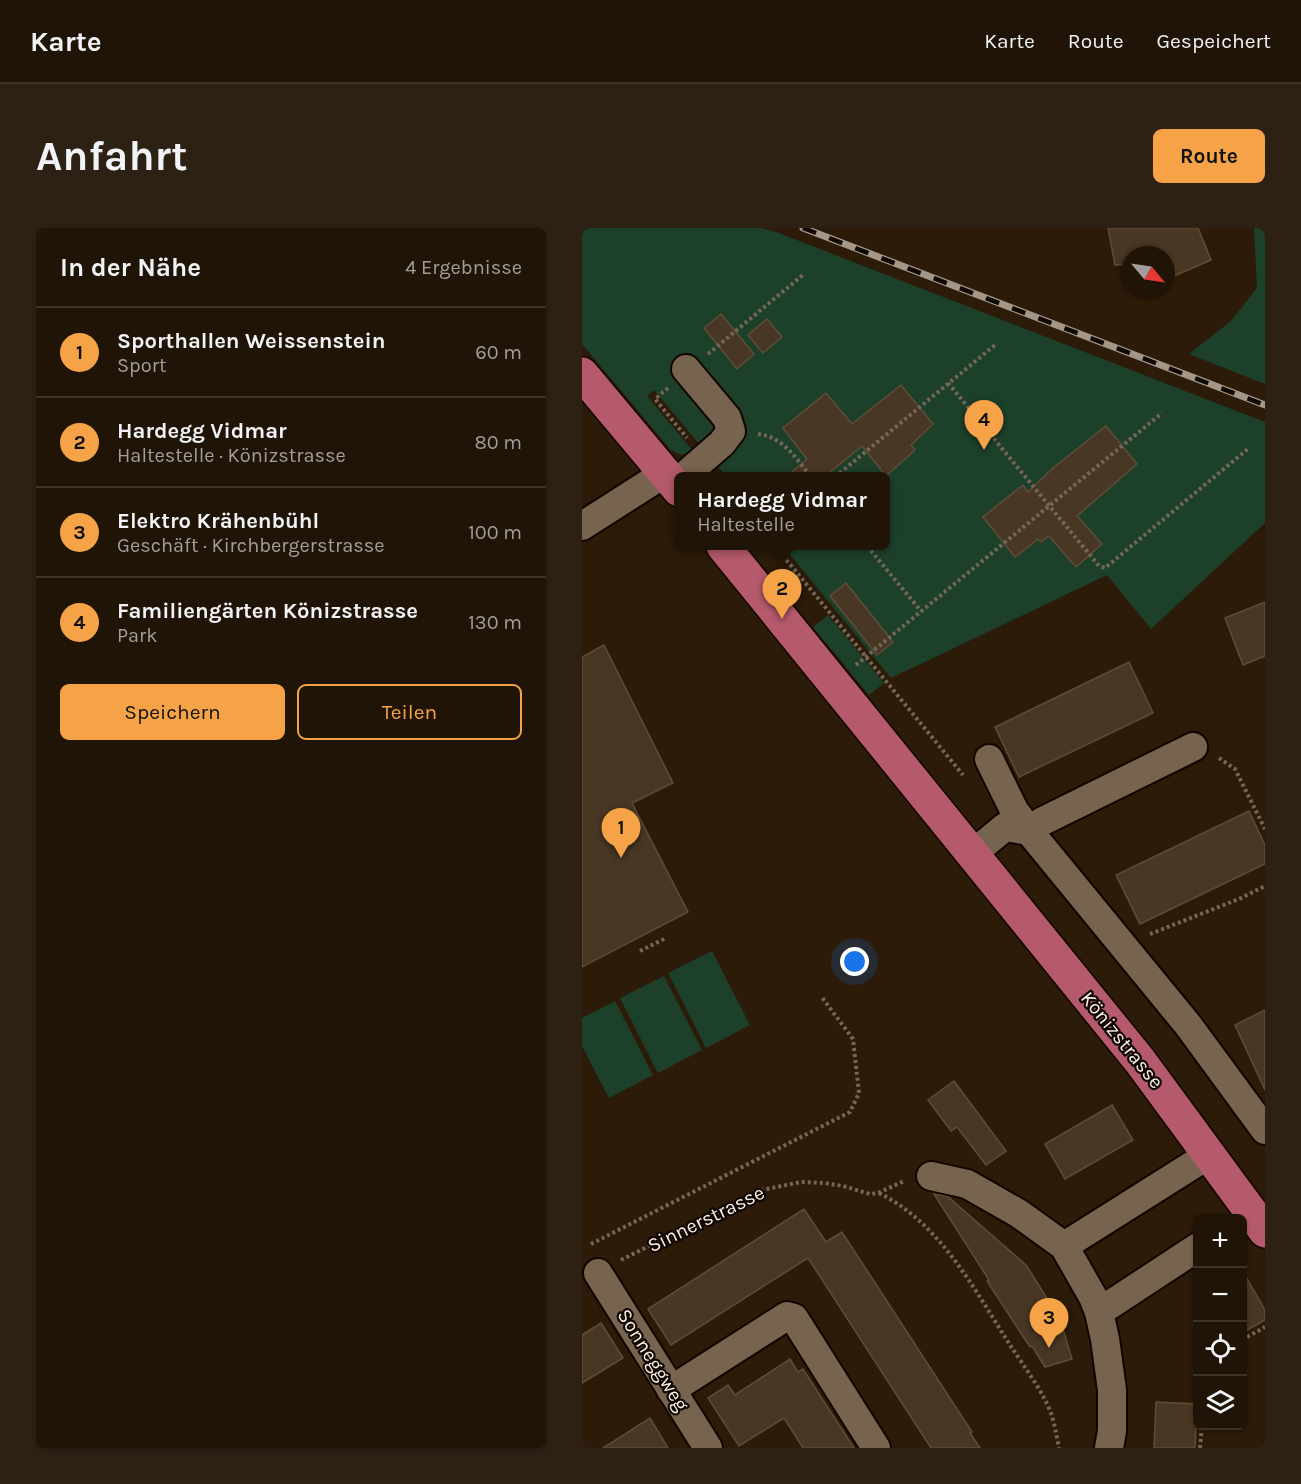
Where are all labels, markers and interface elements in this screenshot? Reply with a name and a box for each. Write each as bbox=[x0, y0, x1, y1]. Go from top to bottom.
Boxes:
text: Karte bbox=[30, 25, 102, 58]
text: Karte bbox=[984, 29, 1035, 53]
text: Route bbox=[1068, 29, 1124, 53]
text: Gespeichert bbox=[1157, 29, 1271, 53]
button: Route bbox=[1153, 129, 1265, 183]
text: Anfahrt bbox=[36, 131, 188, 181]
north arrow bbox=[1121, 246, 1175, 300]
text: In der Nähe bbox=[60, 252, 201, 283]
text: 4 Ergebnisse bbox=[405, 256, 522, 279]
text: Sporthallen Weissenstein bbox=[117, 328, 385, 354]
text: 1 bbox=[76, 341, 83, 364]
text: 60 m bbox=[475, 341, 522, 364]
text: Sport bbox=[117, 354, 166, 377]
pin: 4 bbox=[964, 400, 1004, 450]
text: Hardegg Vidmar bbox=[117, 418, 287, 444]
text: 2 bbox=[73, 431, 86, 454]
text: 80 m bbox=[474, 431, 522, 454]
text: Haltestelle · Könizstrasse bbox=[117, 444, 346, 467]
popup bbox=[674, 472, 890, 550]
text: Hardegg Vidmar bbox=[697, 487, 867, 513]
text: Elektro Krähenbühl bbox=[117, 508, 319, 534]
text: Haltestelle bbox=[697, 513, 795, 536]
text: 3 bbox=[73, 521, 86, 544]
text: 100 m bbox=[468, 521, 522, 544]
text: Geschäft · Kirchbergerstrasse bbox=[117, 534, 385, 557]
pin: 2 bbox=[762, 570, 802, 619]
text: Familiengärten Könizstrasse bbox=[117, 598, 418, 624]
text: 4 bbox=[74, 611, 85, 634]
text: 130 m bbox=[468, 611, 522, 634]
text: Park bbox=[117, 624, 158, 647]
button: Speichern bbox=[60, 684, 285, 740]
button: Teilen bbox=[297, 684, 522, 740]
pin: 1 bbox=[602, 808, 640, 858]
your location bbox=[840, 947, 869, 976]
street label: Könizstrasse bbox=[1076, 987, 1168, 1093]
street label: Sinnerstrasse bbox=[644, 1181, 768, 1257]
map controls bbox=[1193, 1214, 1247, 1430]
button: + bbox=[1193, 1214, 1247, 1268]
button: − bbox=[1193, 1268, 1247, 1322]
pin: 3 bbox=[1030, 1298, 1068, 1348]
street label: Sonneggweg bbox=[612, 1305, 694, 1415]
button: locate bbox=[1193, 1322, 1247, 1376]
button: layers bbox=[1193, 1376, 1247, 1430]

